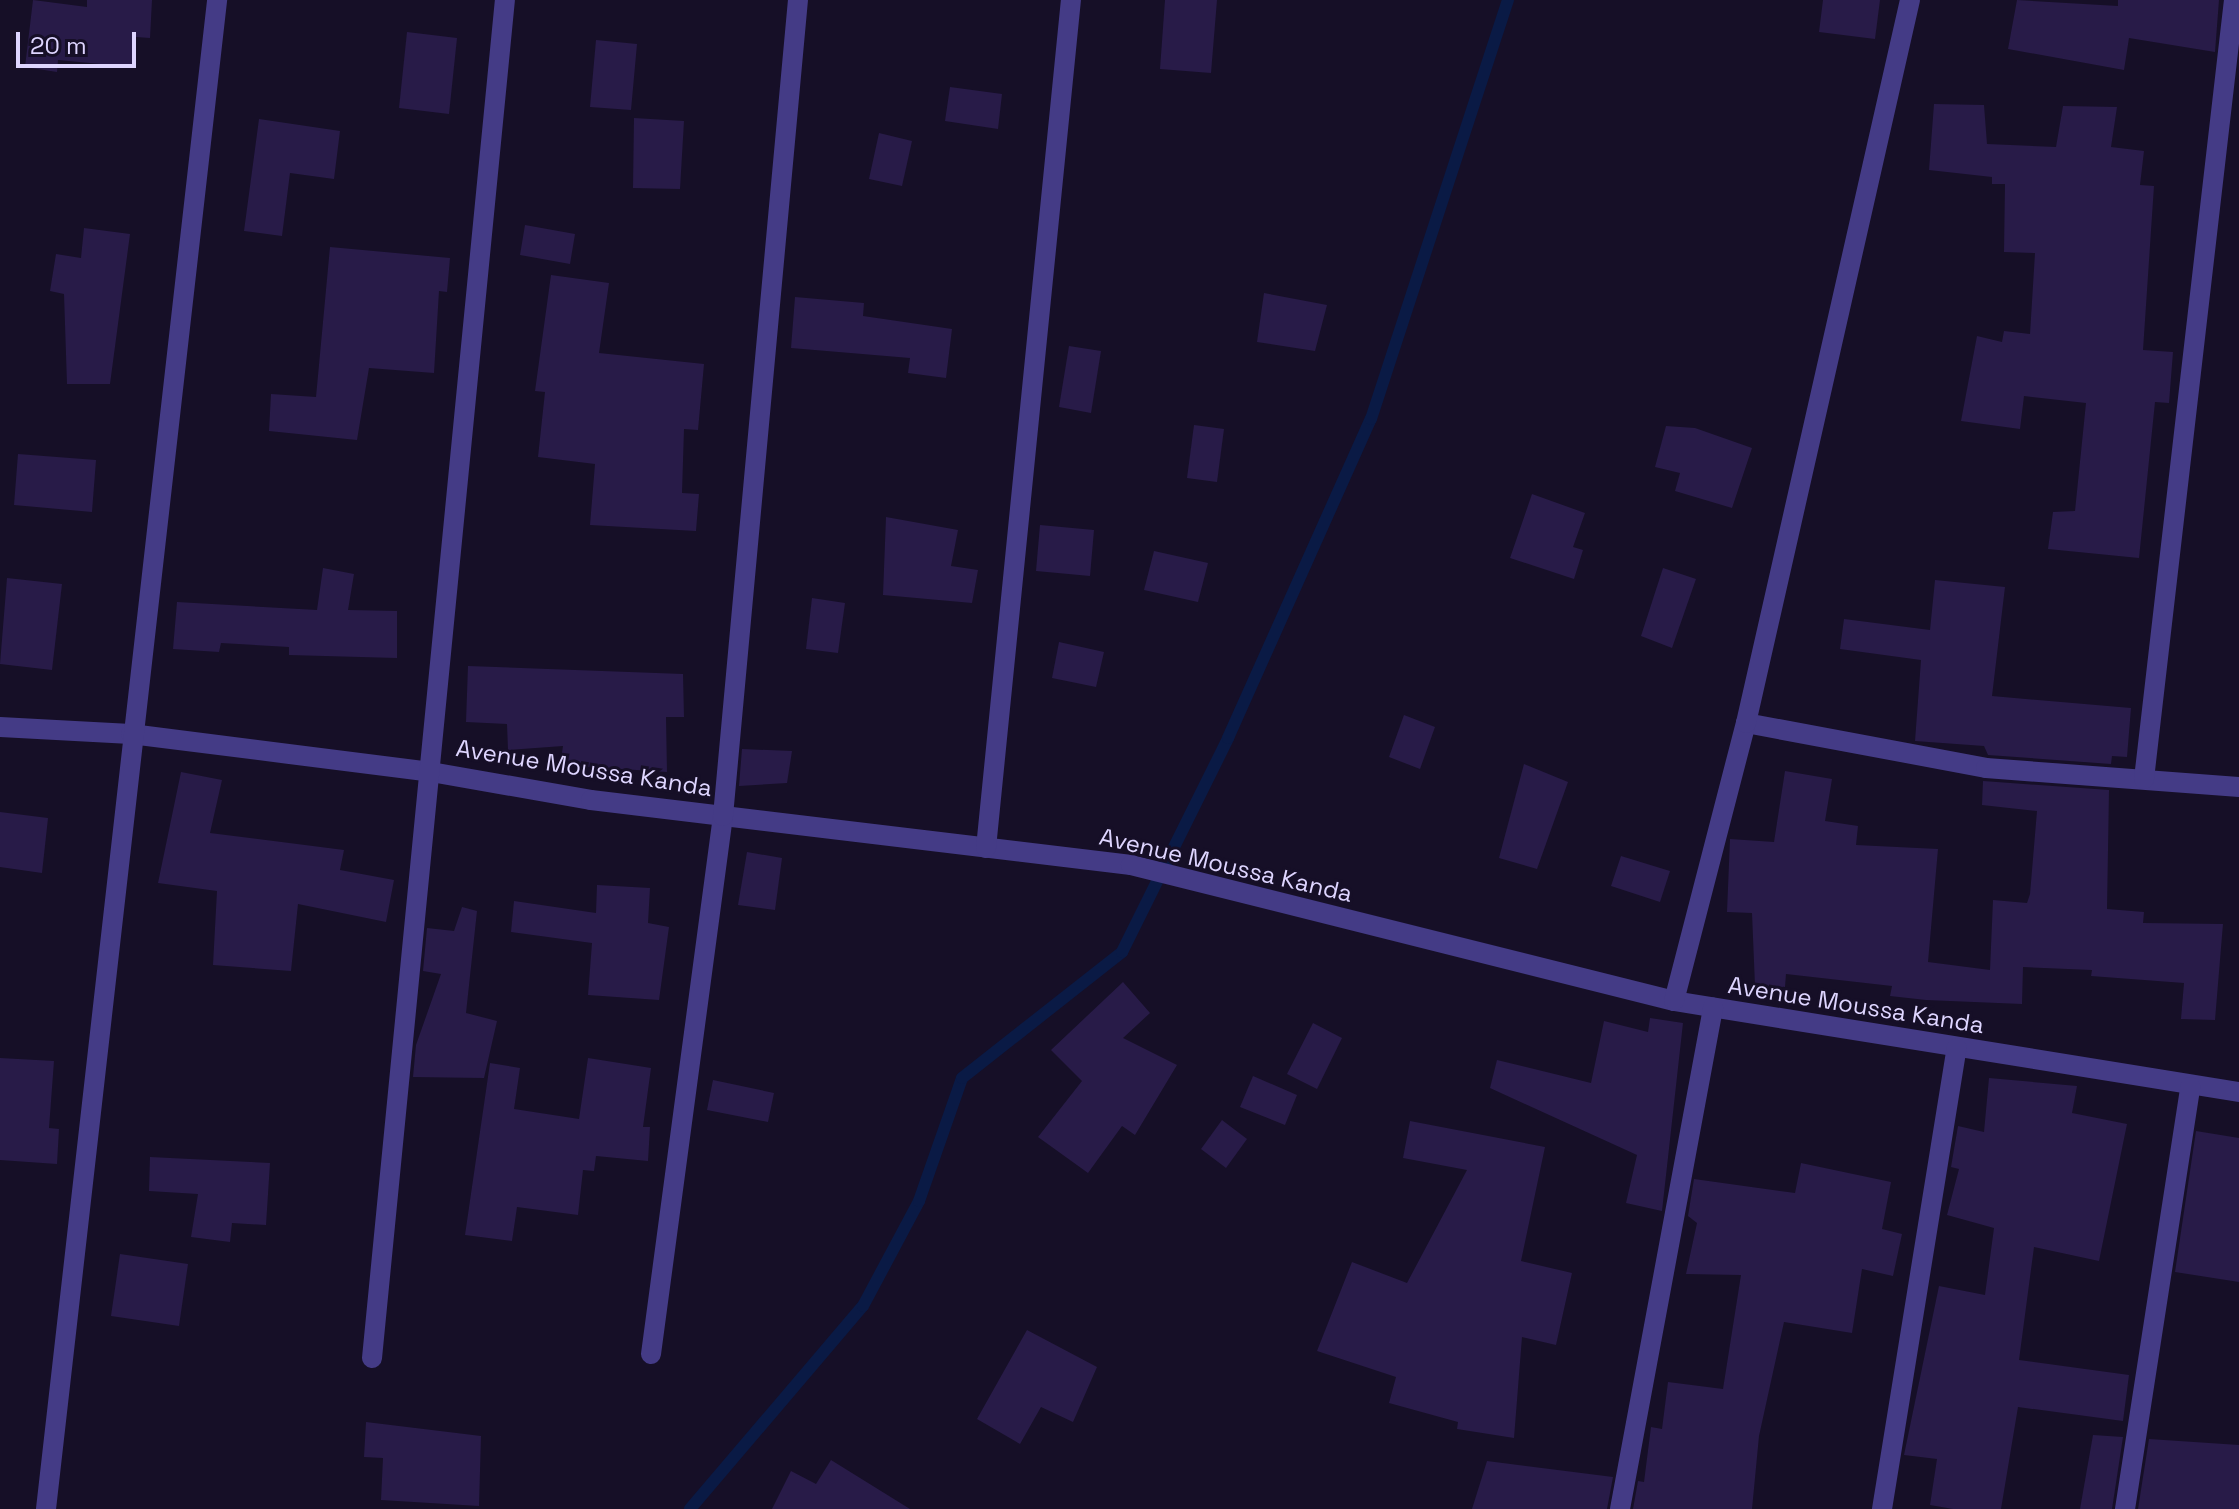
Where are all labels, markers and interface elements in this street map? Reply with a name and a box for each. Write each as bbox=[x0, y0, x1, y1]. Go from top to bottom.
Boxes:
scale bar bbox=[20, 16, 140, 66]
text: 20 m bbox=[30, 30, 87, 61]
street label: Avenue Moussa Kanda bbox=[454, 734, 714, 802]
street label: Avenue Moussa Kanda bbox=[1097, 822, 1355, 908]
street label: Avenue Moussa Kanda bbox=[1726, 971, 1986, 1039]

